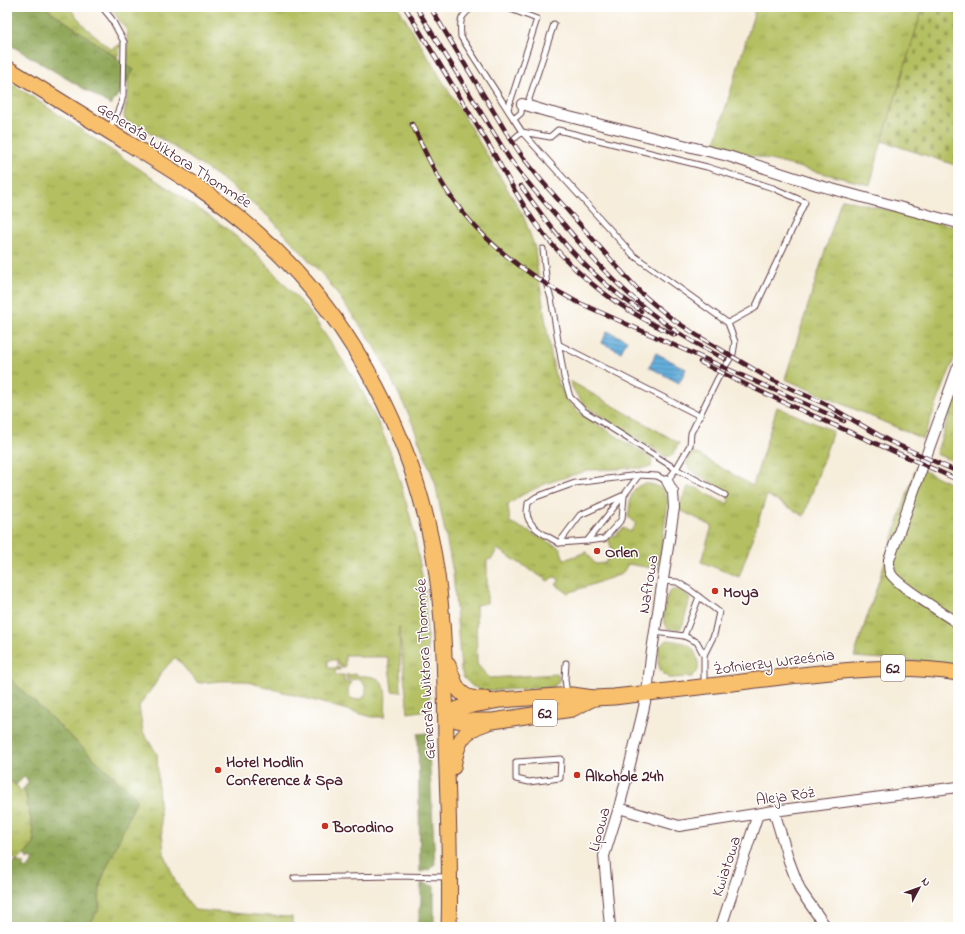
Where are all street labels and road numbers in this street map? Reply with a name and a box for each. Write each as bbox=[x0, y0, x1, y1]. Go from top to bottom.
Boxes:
street label: Generała Wiktora Thommée bbox=[92, 96, 257, 215]
street label: Naftowa bbox=[633, 553, 665, 615]
street label: Generała Wiktora Thommée bbox=[409, 577, 443, 760]
street label: Żołnierzy Września bbox=[712, 644, 836, 682]
road number: 62 bbox=[881, 655, 905, 681]
road number: 62 bbox=[533, 700, 557, 726]
street label: Aleja Róż bbox=[754, 781, 817, 813]
street label: Lipowa bbox=[583, 805, 617, 854]
street label: Kwiatowa bbox=[706, 833, 748, 900]

